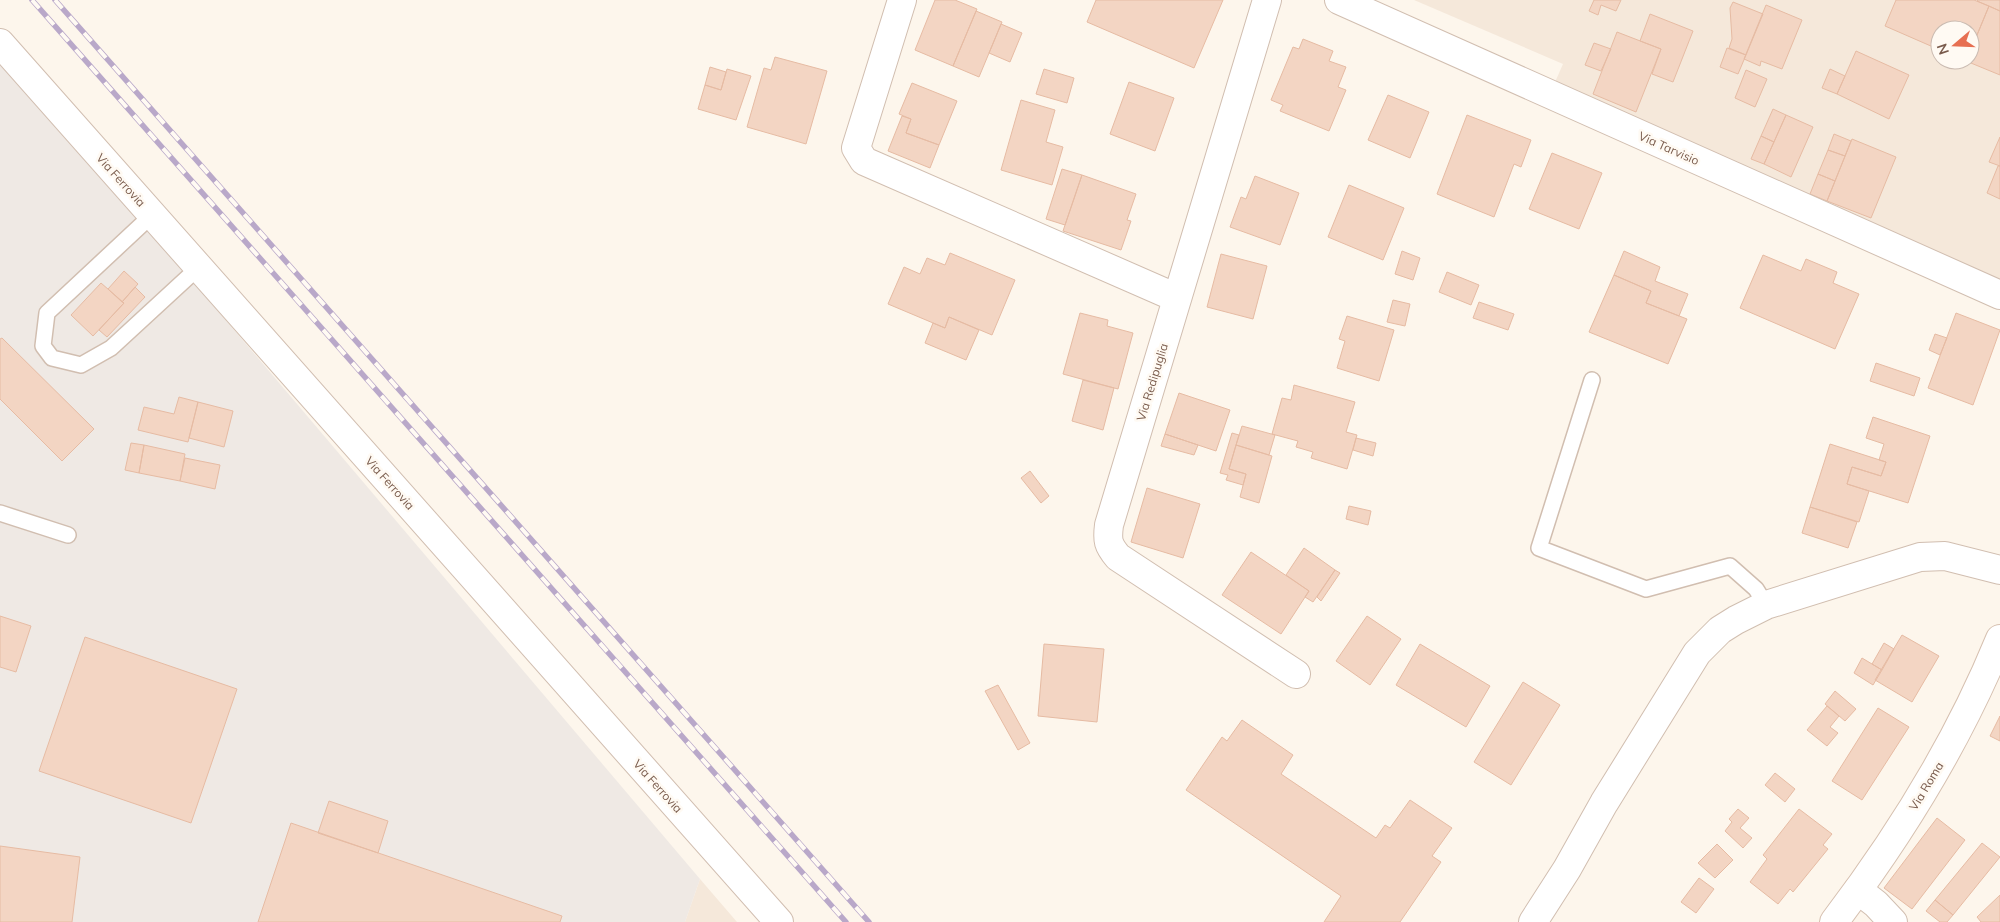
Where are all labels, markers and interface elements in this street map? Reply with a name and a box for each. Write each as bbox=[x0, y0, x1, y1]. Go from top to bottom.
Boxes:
north arrow bbox=[1930, 20, 1980, 70]
text: N bbox=[1932, 41, 1953, 57]
street label: Via Tarvisio bbox=[1636, 128, 1702, 168]
street label: Via Ferrovia bbox=[93, 150, 149, 210]
street label: Via Redipuglia bbox=[1133, 341, 1171, 423]
street label: Via Ferrovia bbox=[362, 453, 418, 513]
street label: Via Ferrovia bbox=[630, 756, 686, 816]
street label: Via Roma bbox=[1906, 759, 1946, 813]

